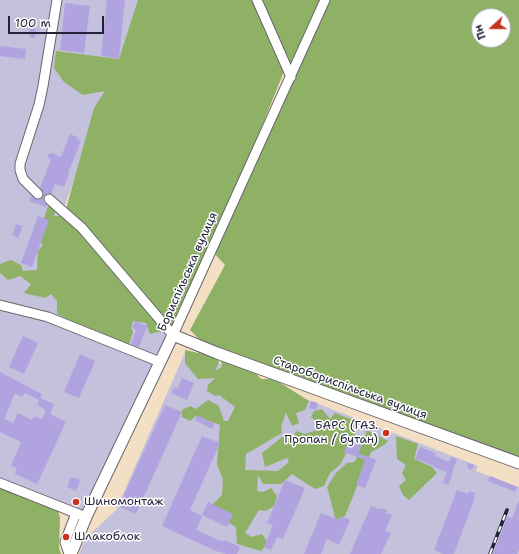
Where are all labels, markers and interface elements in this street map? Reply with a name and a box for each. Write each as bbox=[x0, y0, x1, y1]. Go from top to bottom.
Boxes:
scale bar bbox=[10, 8, 106, 34]
north arrow bbox=[471, 8, 511, 48]
text: 100 m bbox=[15, 15, 51, 31]
text: Пн bbox=[471, 23, 490, 42]
street label: Бориспільська вулиця bbox=[155, 210, 221, 334]
street label: Старобориспільська вулиця bbox=[271, 353, 429, 423]
place label: БАРС (ГАЗ. Пропан / бутан) bbox=[284, 419, 378, 447]
marker: БАРС (ГАЗ. Пропан / бутан) bbox=[381, 428, 391, 438]
place label: Шиномонтаж bbox=[84, 495, 163, 509]
marker: Шиномонтаж bbox=[71, 497, 81, 507]
place label: Шлакоблок bbox=[74, 530, 140, 544]
marker: Шлакоблок bbox=[61, 532, 71, 542]

